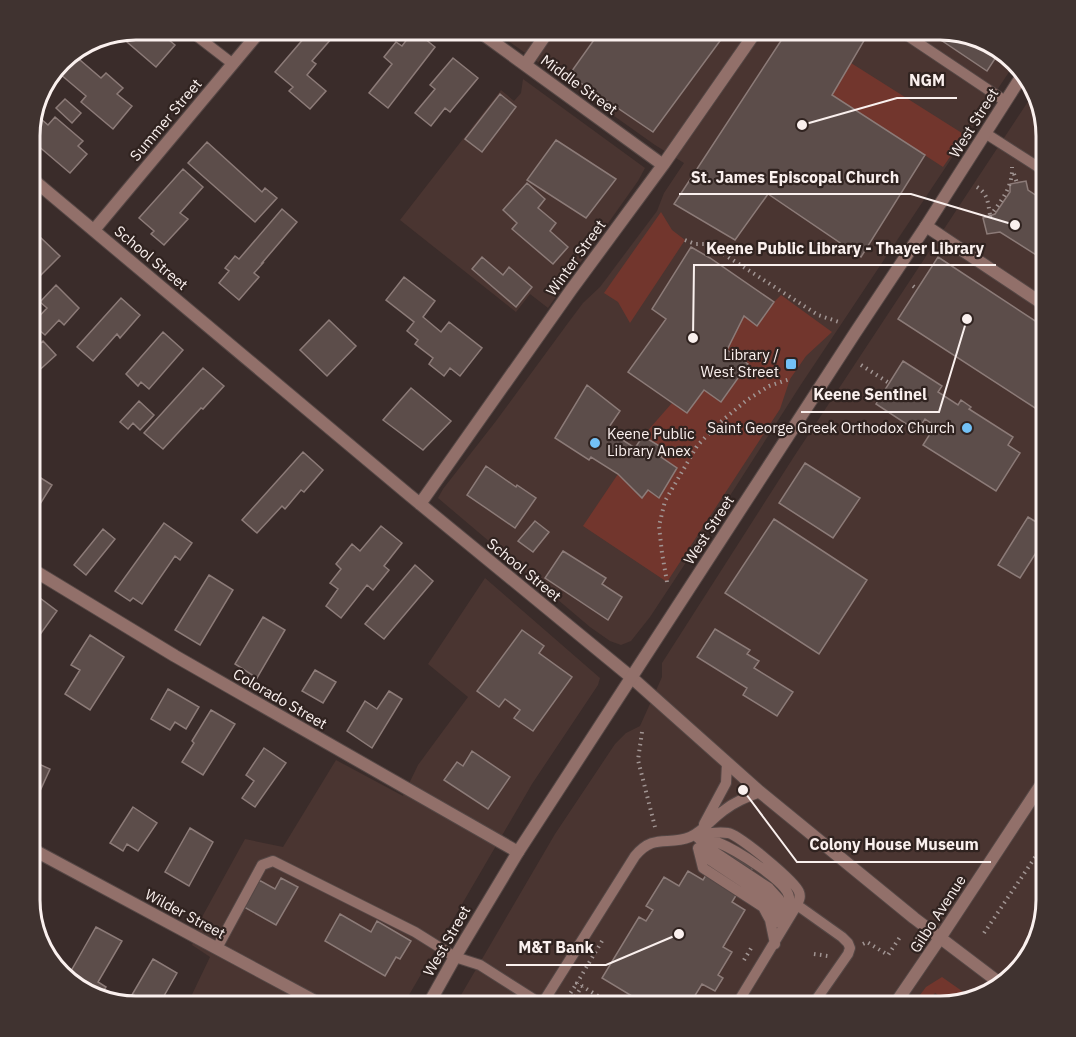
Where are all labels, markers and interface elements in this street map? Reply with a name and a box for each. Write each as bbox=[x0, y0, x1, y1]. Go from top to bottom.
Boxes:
street label: Middle Street bbox=[537, 50, 621, 119]
callout: NGM bbox=[897, 64, 957, 98]
text: NGM bbox=[909, 70, 945, 90]
street label: Summer Street bbox=[126, 75, 206, 165]
street label: West Street bbox=[945, 84, 1002, 161]
callout: St. James Episcopal Church bbox=[679, 160, 911, 194]
text: St. James Episcopal Church bbox=[691, 167, 899, 187]
street label: Winter Street bbox=[542, 216, 610, 299]
street label: School Street bbox=[111, 221, 192, 294]
callout: Keene Public Library - Thayer Library bbox=[694, 231, 996, 265]
text: Keene Public Library - Thayer Library bbox=[706, 238, 985, 258]
place label: Library / West Street bbox=[700, 345, 779, 381]
marker: Library / West Street bbox=[784, 357, 798, 371]
callout: Keene Sentinel bbox=[801, 378, 939, 412]
text: Keene Sentinel bbox=[813, 384, 927, 404]
place label: Saint George Greek Orthodox Church bbox=[707, 418, 955, 437]
marker: Saint George Greek Orthodox Church bbox=[960, 421, 974, 435]
place label: Keene Public Library Anex bbox=[607, 424, 695, 460]
marker: Keene Public Library Anex bbox=[588, 436, 602, 450]
street label: West Street bbox=[679, 492, 738, 568]
street label: School Street bbox=[483, 534, 565, 605]
street label: Colorado Street bbox=[230, 664, 331, 733]
callout: Colony House Museum bbox=[797, 828, 991, 862]
text: Colony House Museum bbox=[809, 834, 979, 854]
street label: Gilbo Avenue bbox=[905, 871, 970, 956]
street label: Wilder Street bbox=[142, 884, 229, 943]
street label: West Street bbox=[419, 902, 474, 980]
callout: M&T Bank bbox=[506, 931, 606, 965]
text: M&T Bank bbox=[518, 937, 595, 957]

